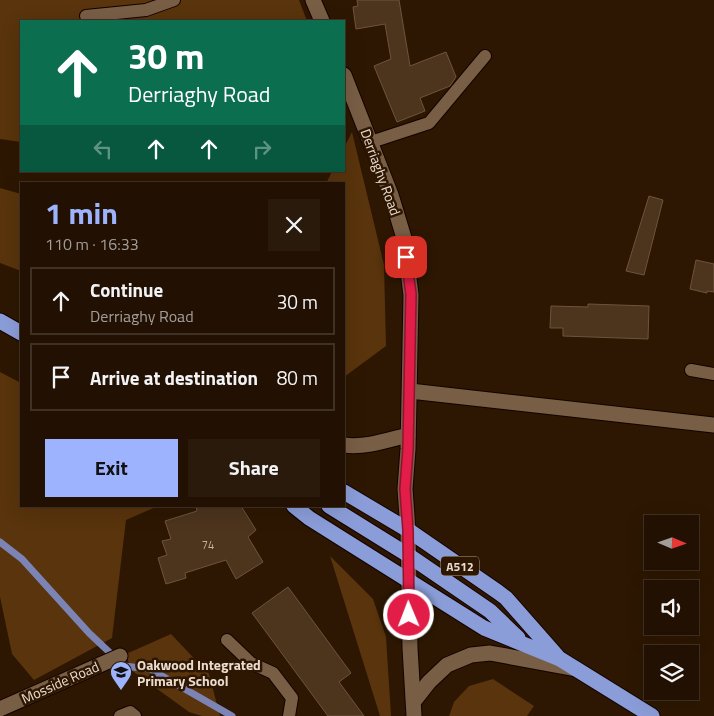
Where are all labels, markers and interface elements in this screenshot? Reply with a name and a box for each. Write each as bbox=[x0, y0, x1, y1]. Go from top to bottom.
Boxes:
text: 30 m bbox=[128, 29, 204, 83]
icon: ahead bbox=[45, 40, 110, 105]
text: Derriaghy Road bbox=[128, 77, 270, 111]
street label: Derriaghy Road bbox=[356, 126, 406, 218]
icon: left bbox=[89, 135, 117, 163]
icon: ahead bbox=[142, 135, 170, 163]
icon: ahead bbox=[195, 135, 223, 163]
icon: right bbox=[248, 135, 276, 163]
text: 1 min bbox=[45, 190, 118, 236]
button: close bbox=[268, 199, 320, 251]
text: 110 m · 16:33 bbox=[45, 232, 139, 256]
pin bbox=[385, 236, 427, 278]
icon: arrive bbox=[392, 243, 420, 271]
text: Continue bbox=[90, 275, 163, 304]
icon: ahead bbox=[47, 287, 75, 315]
text: 30 m bbox=[277, 287, 318, 316]
text: Derriaghy Road bbox=[90, 304, 194, 328]
icon: arrive bbox=[47, 363, 75, 391]
text: Arrive at destination bbox=[90, 363, 258, 392]
text: 80 m bbox=[277, 363, 318, 392]
button: Exit bbox=[45, 439, 178, 497]
button: Share bbox=[188, 439, 320, 497]
north arrow bbox=[644, 515, 699, 570]
map controls bbox=[644, 515, 699, 700]
house number: 74 bbox=[202, 537, 214, 553]
road number: A512 bbox=[441, 556, 479, 576]
button: sound bbox=[644, 580, 699, 635]
position arrow bbox=[382, 588, 434, 640]
button: layers bbox=[644, 645, 699, 700]
place label: Oakwood Integrated Primary School bbox=[137, 654, 261, 691]
street label: Mosside Road bbox=[18, 656, 102, 708]
school or university icon: Oakwood Integrated Primary School bbox=[109, 660, 133, 691]

